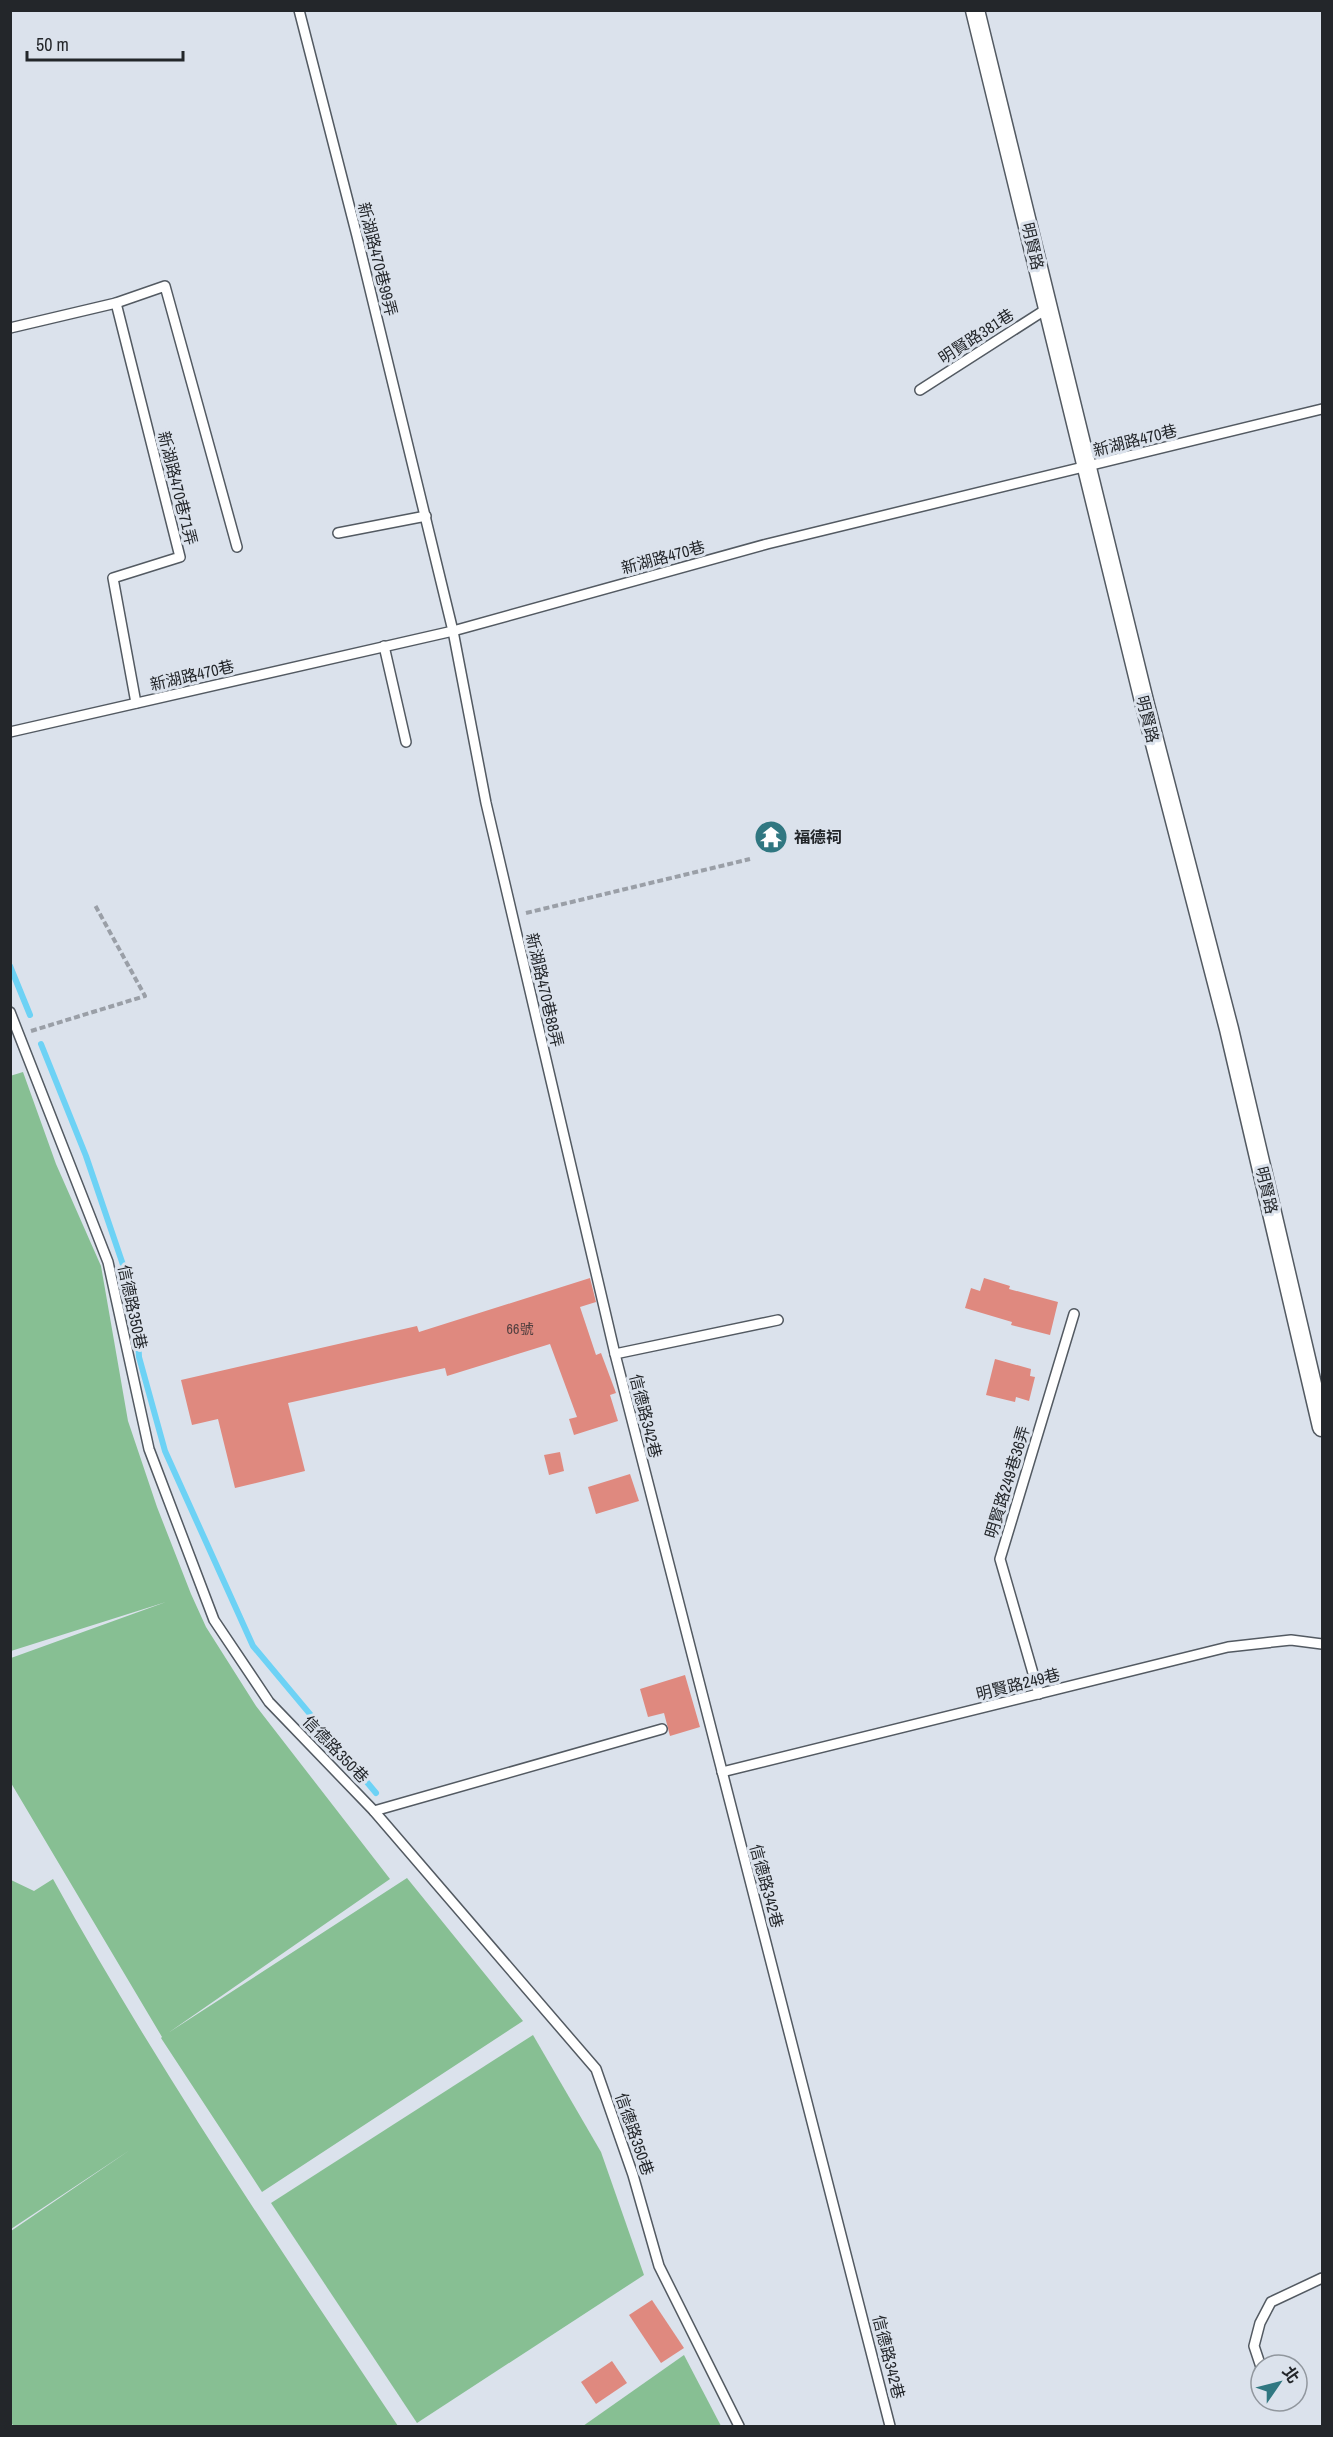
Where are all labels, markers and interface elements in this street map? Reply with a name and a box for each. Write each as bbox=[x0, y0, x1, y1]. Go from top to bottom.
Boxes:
scale bar bbox=[27, 24, 183, 62]
text: 50 m bbox=[36, 32, 69, 57]
street label: 新湖路470巷99弄 bbox=[353, 200, 403, 318]
street label: 明賢路 bbox=[1017, 220, 1049, 272]
street label: 明賢路381巷 bbox=[934, 303, 1018, 369]
street label: 新湖路470巷 bbox=[1091, 419, 1179, 461]
street label: 新湖路470巷71弄 bbox=[153, 429, 203, 547]
street label: 新湖路470巷 bbox=[619, 535, 707, 579]
street label: 新湖路470巷 bbox=[148, 655, 236, 695]
street label: 明賢路 bbox=[1132, 693, 1164, 745]
temple icon: 福德祠 bbox=[753, 819, 789, 855]
place label: 福德祠 bbox=[794, 826, 842, 848]
street label: 新湖路470巷88弄 bbox=[521, 931, 569, 1049]
street label: 明賢路 bbox=[1251, 1164, 1283, 1216]
street label: 信德路350巷 bbox=[113, 1263, 153, 1351]
house number: 66號 bbox=[507, 1320, 533, 1338]
street label: 信德路342巷 bbox=[625, 1372, 667, 1460]
street label: 明賢路249巷36弄 bbox=[979, 1423, 1035, 1541]
street label: 明賢路249巷 bbox=[974, 1663, 1062, 1705]
street label: 信德路350巷 bbox=[298, 1710, 374, 1788]
street label: 信德路342巷 bbox=[745, 1842, 789, 1930]
street label: 信德路350巷 bbox=[611, 2090, 659, 2178]
street label: 信德路342巷 bbox=[868, 2313, 910, 2401]
north arrow bbox=[1249, 2353, 1309, 2413]
text: 北 bbox=[1278, 2362, 1305, 2387]

